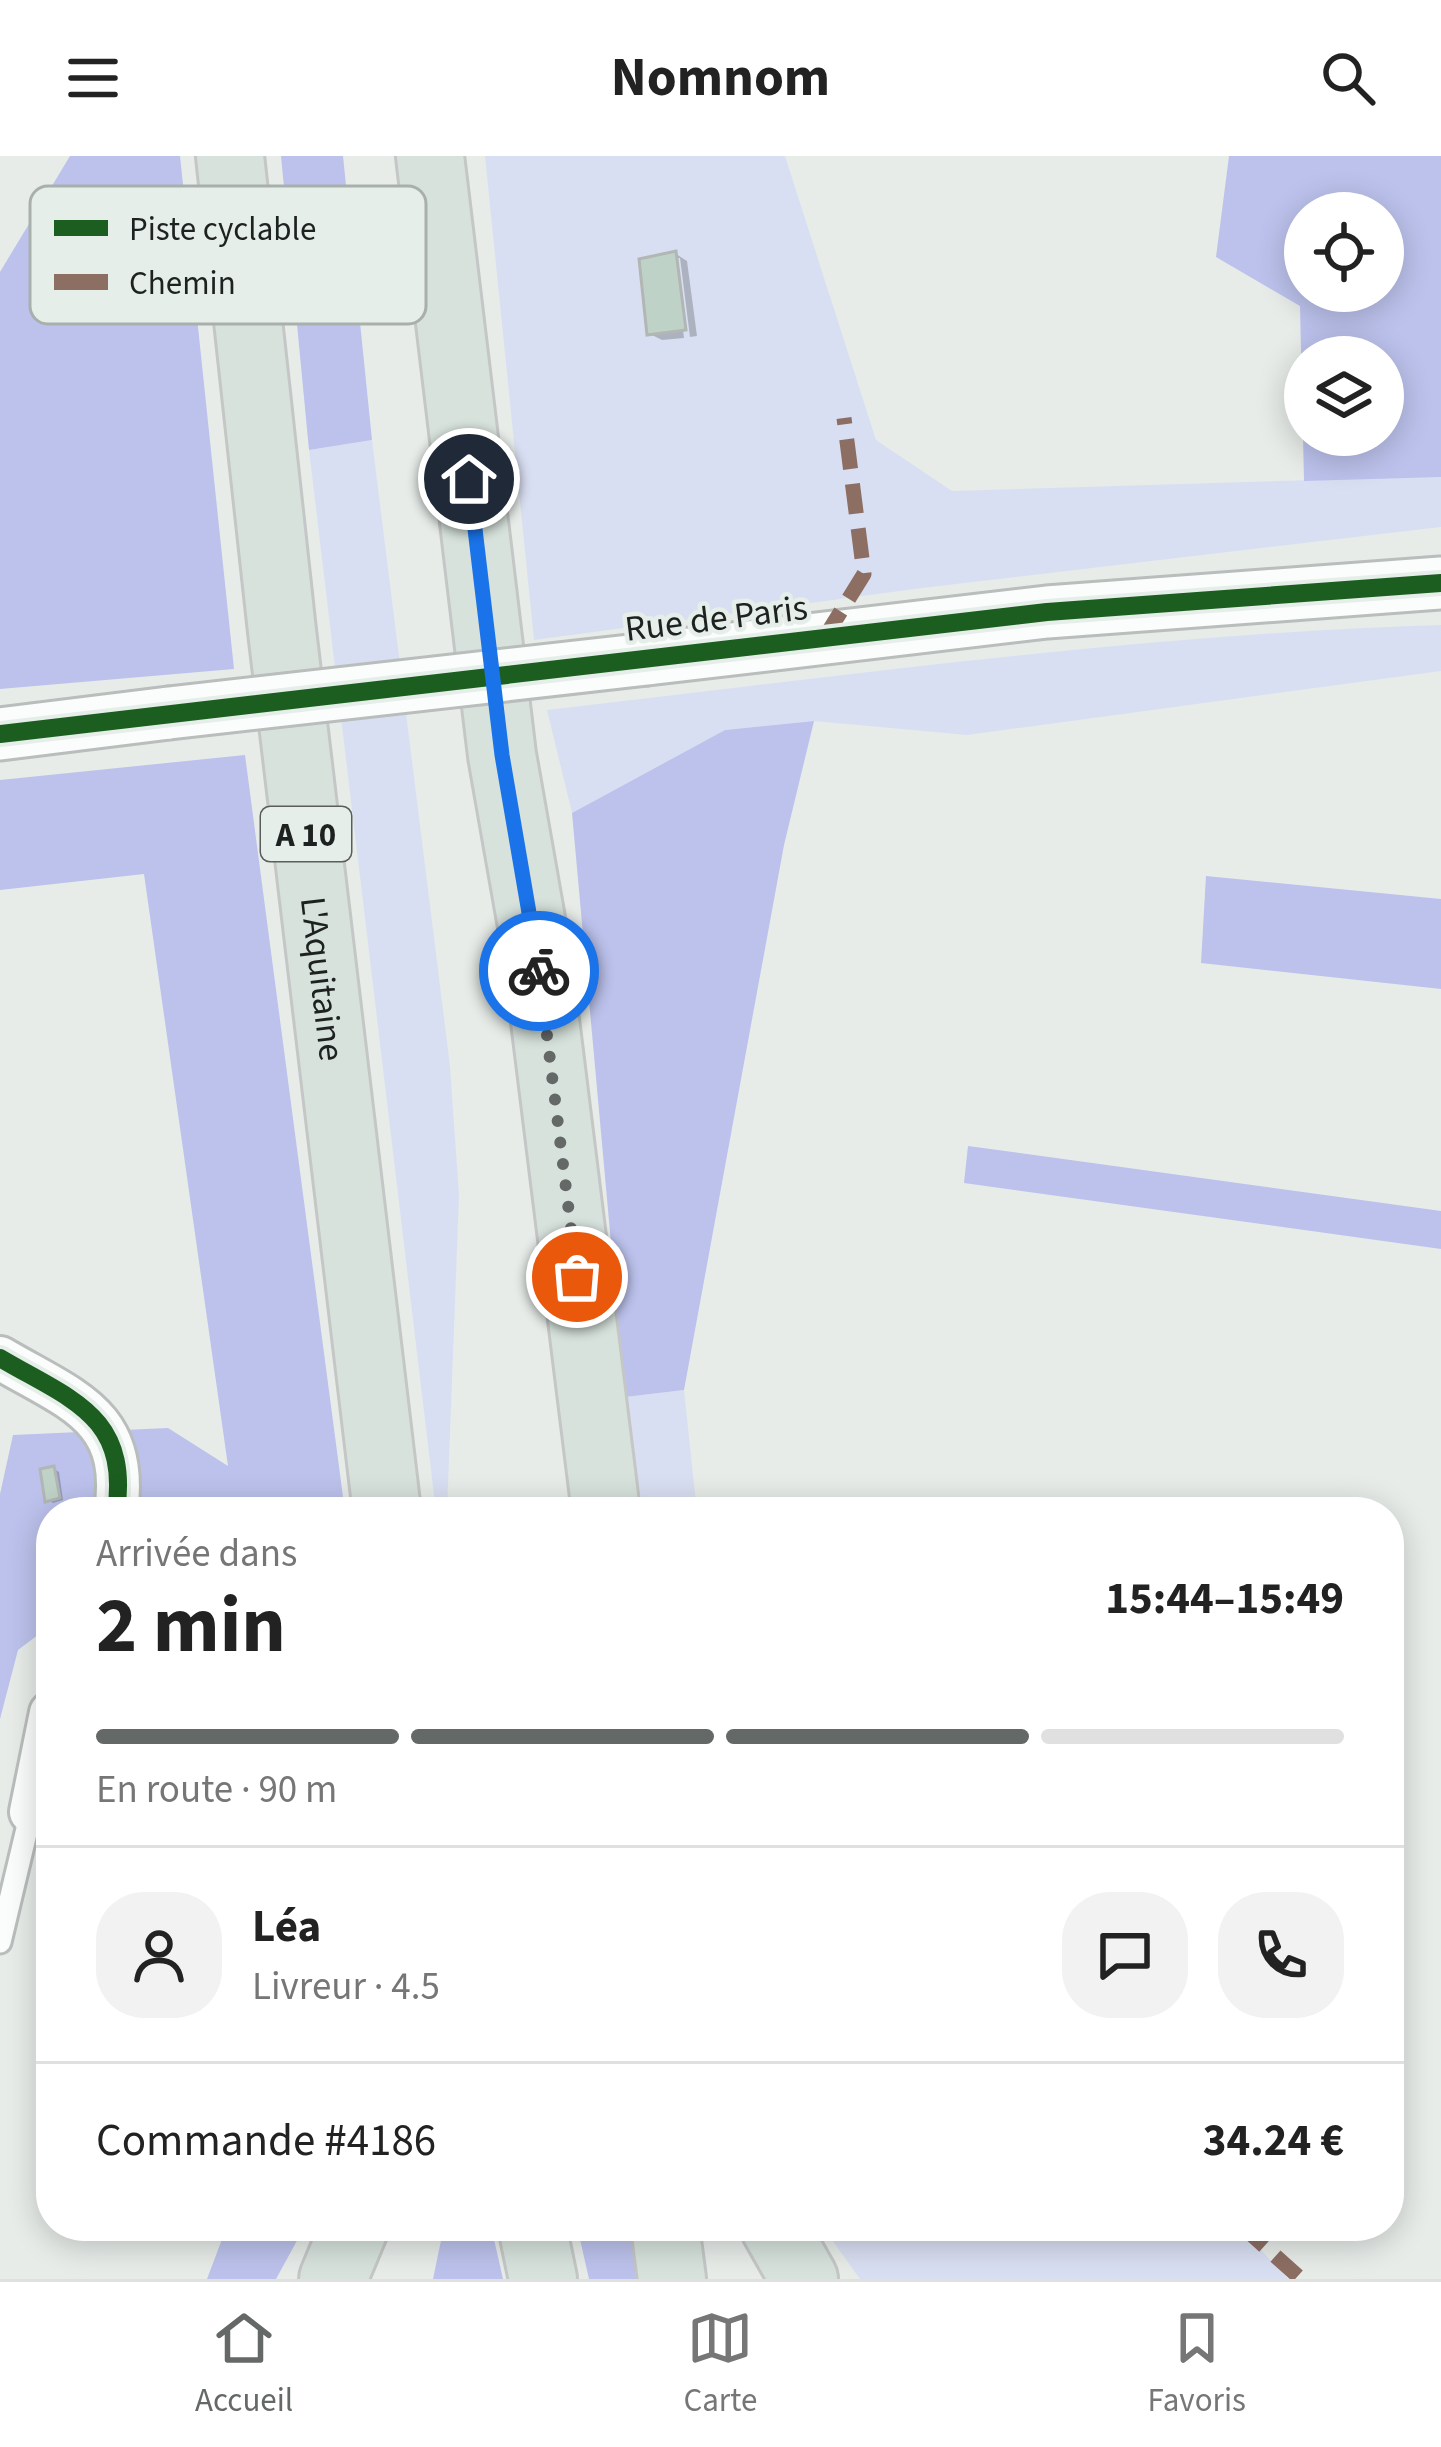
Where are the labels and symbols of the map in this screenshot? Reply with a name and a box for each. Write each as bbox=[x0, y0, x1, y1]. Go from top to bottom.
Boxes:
legend bbox=[30, 186, 426, 324]
text: Piste cyclable bbox=[129, 206, 316, 253]
text: Chemin bbox=[129, 260, 236, 307]
pin bbox=[418, 428, 520, 530]
street label: Rue de Paris bbox=[622, 582, 810, 655]
road number: A 10 bbox=[261, 807, 351, 861]
street label: L'Aquitaine bbox=[287, 894, 357, 1064]
courier bbox=[479, 911, 599, 1031]
pin bbox=[526, 1226, 628, 1328]

